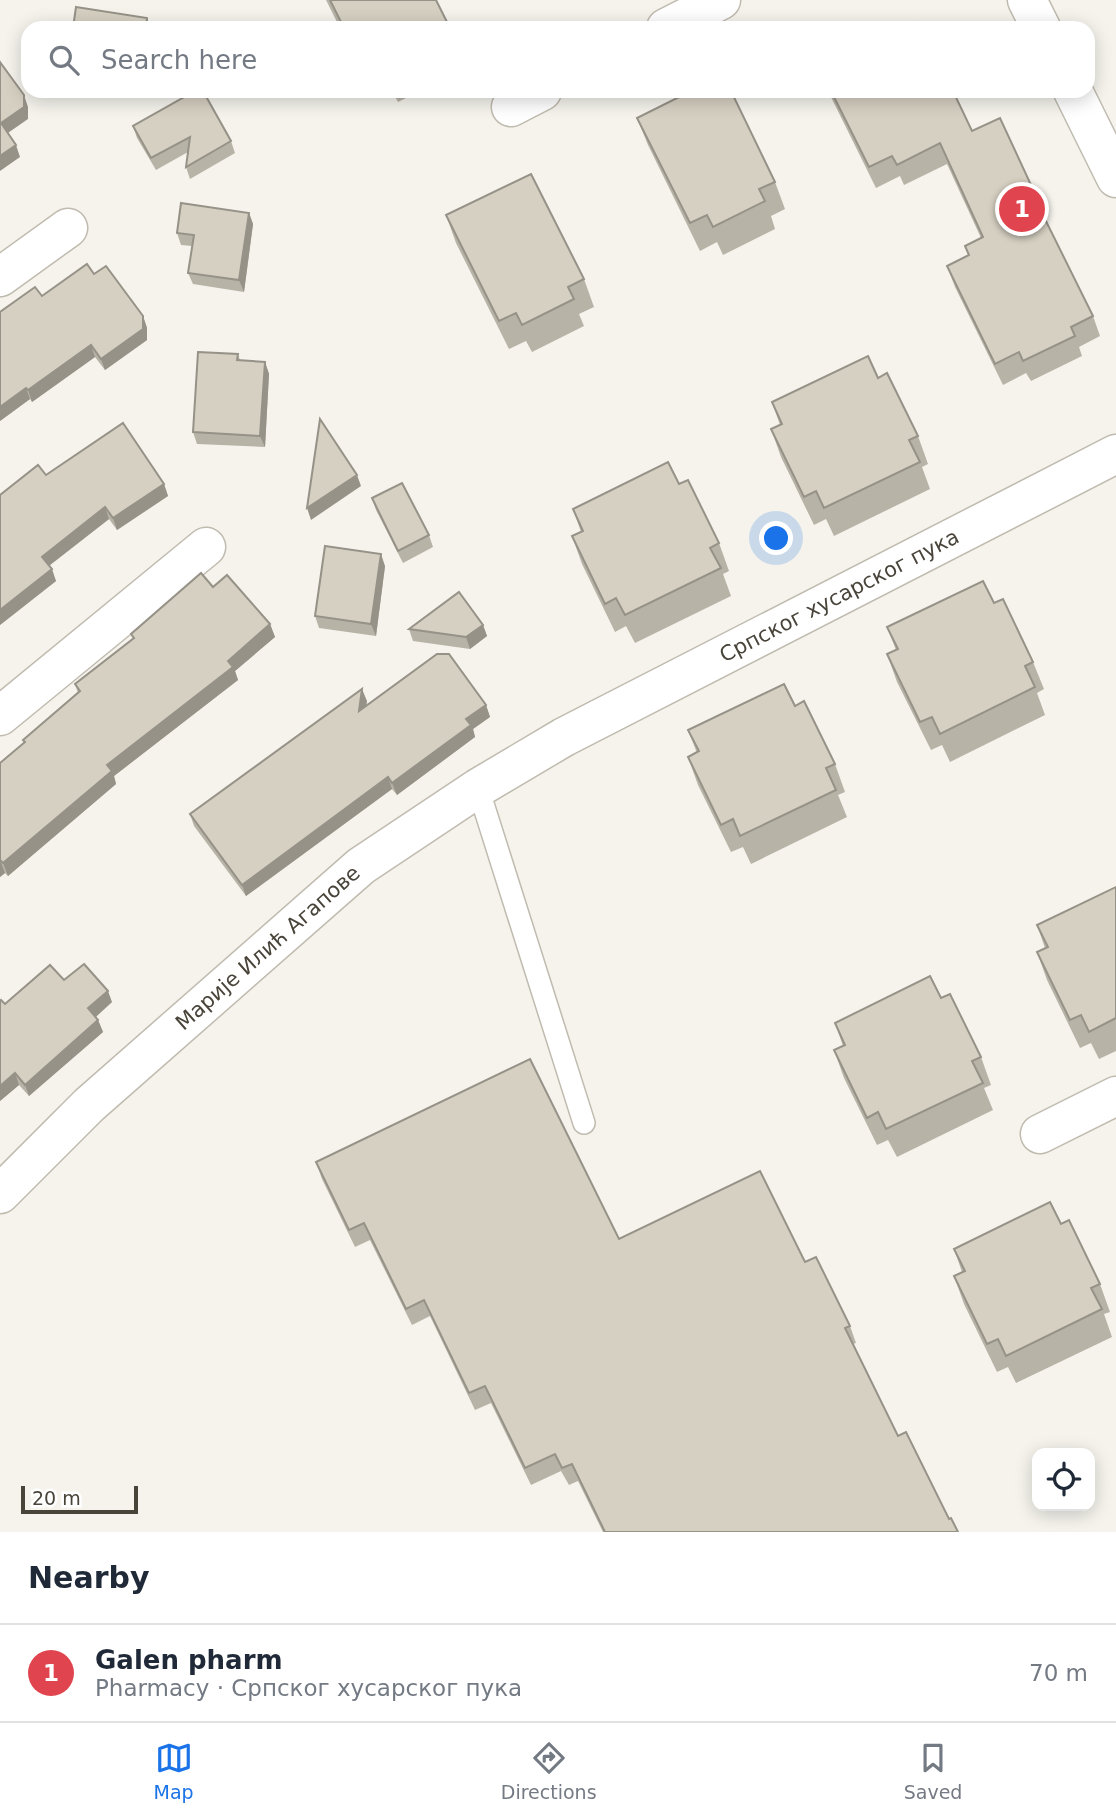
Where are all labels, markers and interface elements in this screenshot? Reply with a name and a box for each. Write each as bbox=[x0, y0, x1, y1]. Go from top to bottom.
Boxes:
search box bbox=[21, 21, 1095, 98]
icon: search bbox=[45, 41, 83, 79]
text: Search here bbox=[101, 45, 257, 75]
pin: 1 bbox=[999, 183, 1045, 235]
your location bbox=[759, 521, 793, 555]
street label: Српског хусарског пука bbox=[716, 525, 963, 667]
street label: Марије Илић Агапове bbox=[171, 861, 365, 1035]
map controls bbox=[1032, 1448, 1095, 1511]
button: locate bbox=[1032, 1448, 1095, 1511]
scale bar bbox=[21, 1483, 138, 1515]
text: 20 m bbox=[32, 1487, 81, 1509]
text: Nearby bbox=[28, 1560, 150, 1595]
text: Galen pharm bbox=[95, 1645, 283, 1675]
text: 1 bbox=[43, 1660, 59, 1686]
text: 70 m bbox=[1029, 1660, 1088, 1686]
text: Pharmacy · Српског хусарског пука bbox=[95, 1675, 522, 1701]
tab: Map bbox=[154, 1739, 194, 1803]
tab: Directions bbox=[501, 1739, 597, 1803]
tab: Saved bbox=[904, 1739, 962, 1803]

